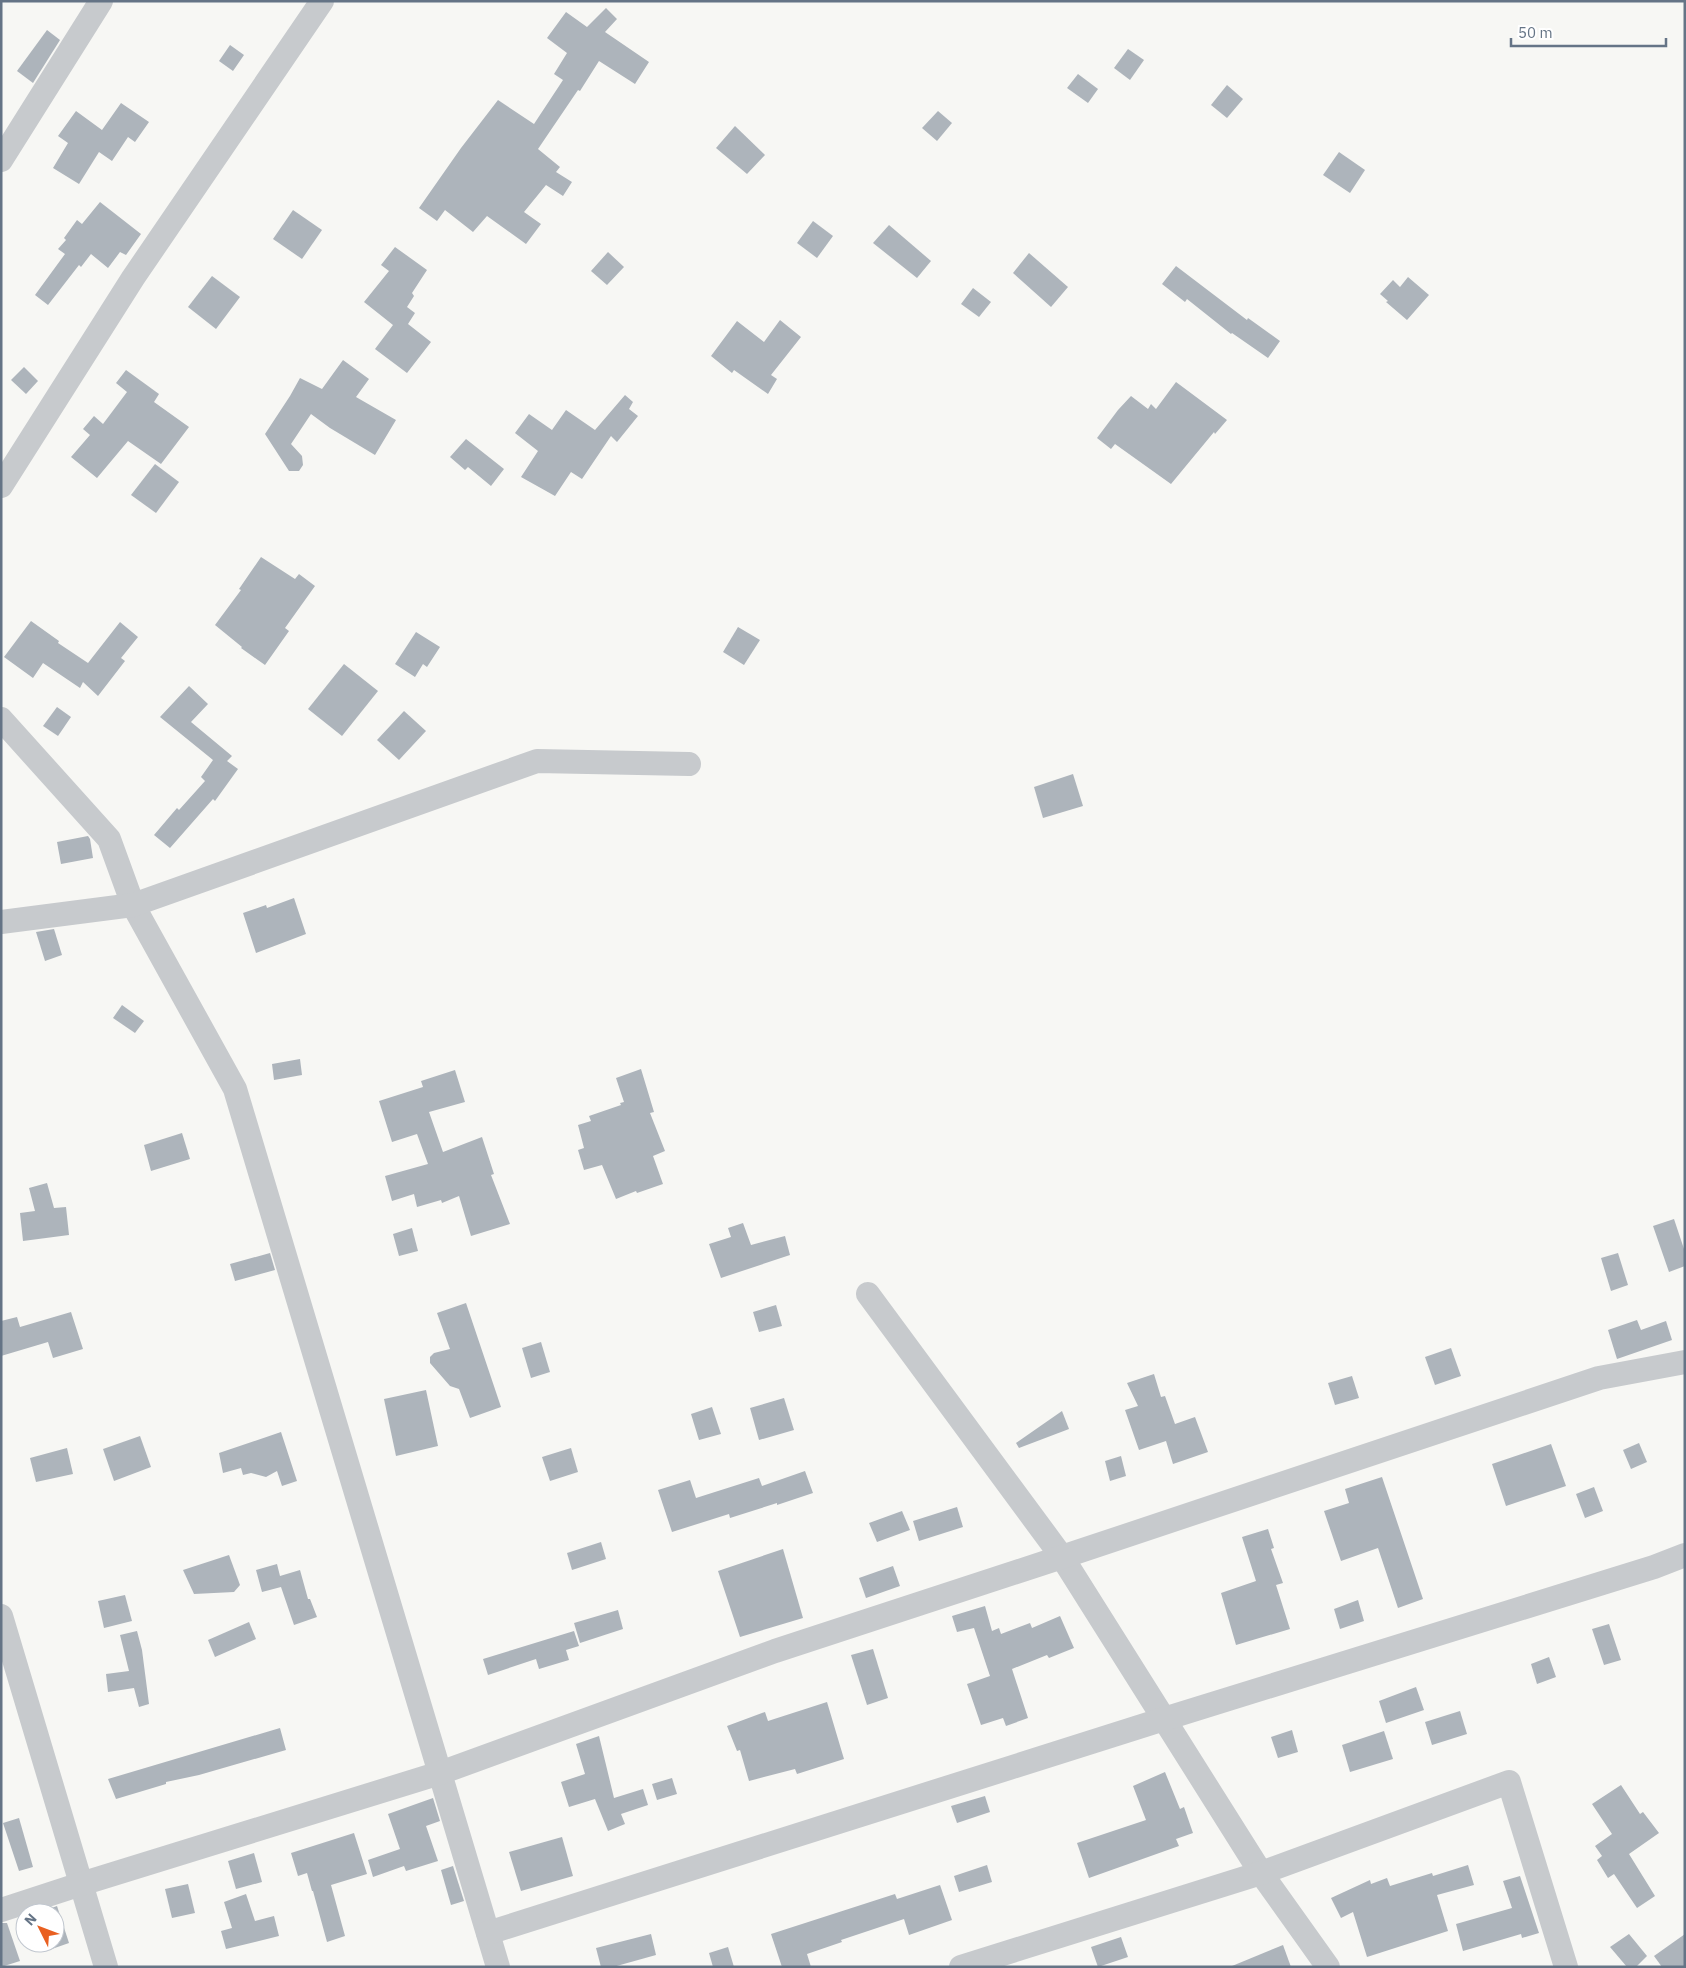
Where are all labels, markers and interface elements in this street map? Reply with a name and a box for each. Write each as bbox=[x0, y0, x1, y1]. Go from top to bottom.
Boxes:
scale bar bbox=[1511, 15, 1666, 47]
text: 50 m bbox=[1518, 23, 1553, 42]
north arrow bbox=[15, 1903, 65, 1953]
text: N bbox=[20, 1910, 40, 1929]

